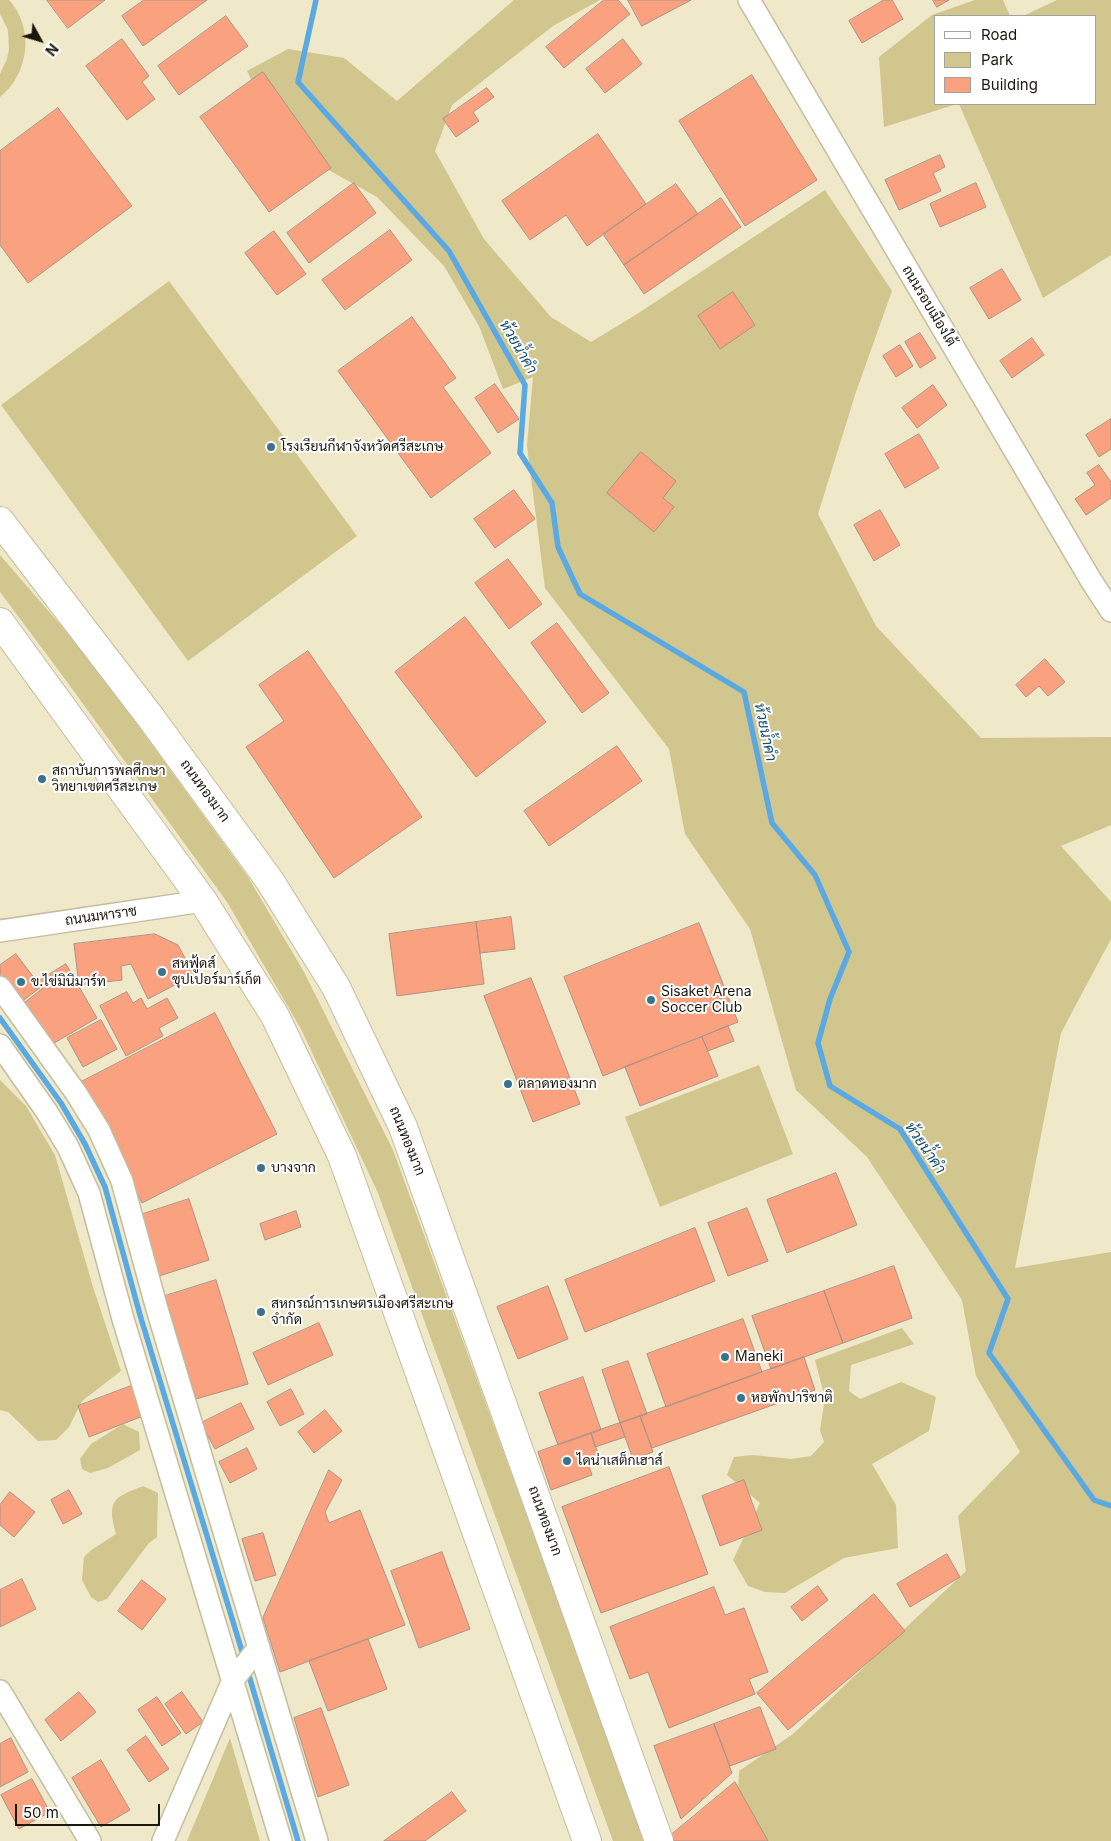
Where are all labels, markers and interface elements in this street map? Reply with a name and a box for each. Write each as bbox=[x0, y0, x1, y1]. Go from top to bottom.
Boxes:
north arrow bbox=[15, 15, 65, 65]
legend bbox=[934, 15, 1096, 105]
text: Road bbox=[981, 25, 1017, 44]
text: N bbox=[42, 40, 62, 59]
text: Park bbox=[981, 50, 1013, 69]
text: Building bbox=[981, 75, 1038, 94]
street label: ถนนรอบเมืองใต้ bbox=[898, 263, 960, 349]
water label: ห้วยน้ำคำ bbox=[495, 317, 541, 377]
place label: โรงเรียนกีฬาจังหวัดศรีสะเกษ bbox=[281, 439, 444, 455]
marker: โรงเรียนกีฬาจังหวัดศรีสะเกษ bbox=[265, 441, 277, 453]
water label: ห้วยน้ำคำ bbox=[750, 701, 780, 763]
street label: ถนนทองมาก bbox=[177, 756, 233, 826]
place label: สถาบันการพลศึกษา วิทยาเขตศรีสะเกษ bbox=[52, 763, 166, 796]
marker: สถาบันการพลศึกษา วิทยาเขตศรีสะเกษ bbox=[36, 773, 48, 785]
street label: ถนนมหาราช bbox=[64, 903, 138, 929]
place label: สหฟู้ดส์ ซุปเปอร์มาร์เก็ต bbox=[172, 956, 261, 989]
marker: สหฟู้ดส์ ซุปเปอร์มาร์เก็ต bbox=[156, 966, 168, 978]
place label: ข.ไข่มินิมาร์ท bbox=[31, 974, 106, 990]
marker: ข.ไข่มินิมาร์ท bbox=[15, 976, 27, 988]
place label: Sisaket Arena Soccer Club bbox=[661, 984, 752, 1016]
marker: Sisaket Arena Soccer Club bbox=[645, 994, 657, 1006]
place label: ตลาดทองมาก bbox=[518, 1076, 597, 1092]
marker: ตลาดทองมาก bbox=[502, 1078, 514, 1090]
street label: ถนนทองมาก bbox=[386, 1104, 428, 1178]
water label: ห้วยน้ำคำ bbox=[901, 1119, 949, 1177]
place label: บางจาก bbox=[271, 1160, 316, 1176]
marker: บางจาก bbox=[255, 1162, 267, 1174]
place label: สหกรณ์การเกษตรเมืองศรีสะเกษ จำกัด bbox=[271, 1296, 453, 1328]
marker: สหกรณ์การเกษตรเมืองศรีสะเกษ จำกัด bbox=[255, 1306, 267, 1318]
place label: Maneki bbox=[735, 1349, 783, 1365]
marker: Maneki bbox=[719, 1351, 731, 1363]
place label: หอพักปาริชาติ bbox=[751, 1390, 833, 1406]
marker: หอพักปาริชาติ bbox=[735, 1392, 747, 1404]
place label: ไดน่าเสต็กเฮาส์ bbox=[577, 1453, 663, 1469]
marker: ไดน่าเสต็กเฮาส์ bbox=[561, 1455, 573, 1467]
street label: ถนนทองมาก bbox=[525, 1484, 565, 1558]
scale bar bbox=[18, 1794, 162, 1826]
text: 50 m bbox=[23, 1803, 59, 1822]

